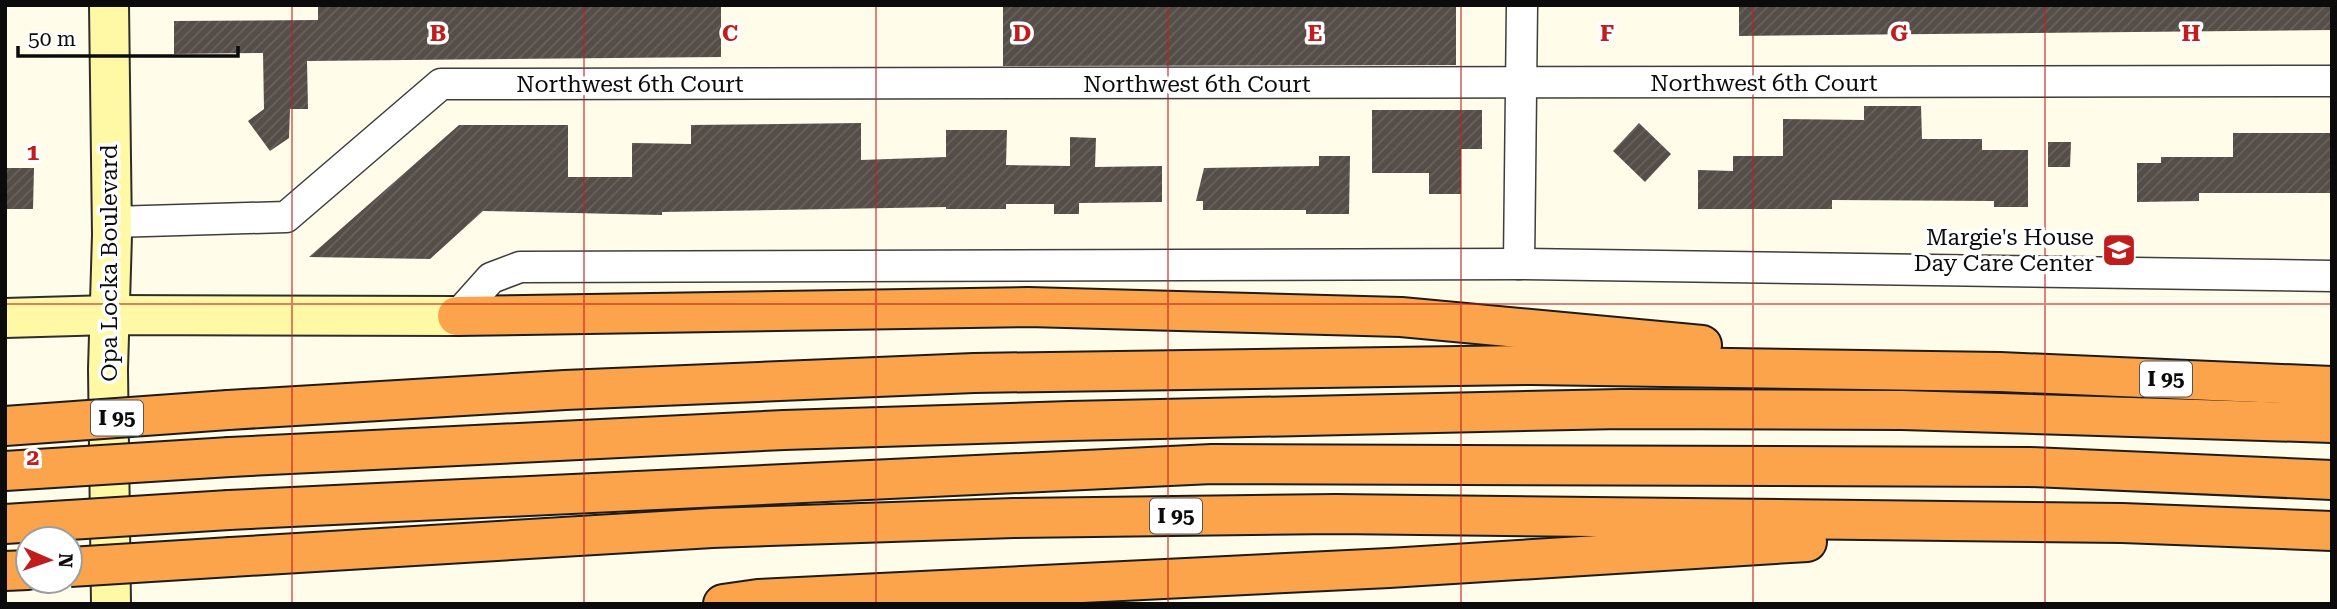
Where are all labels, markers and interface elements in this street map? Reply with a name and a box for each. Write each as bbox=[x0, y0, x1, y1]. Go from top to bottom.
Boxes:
scale bar bbox=[18, 14, 238, 58]
text: B bbox=[430, 20, 446, 47]
text: C bbox=[722, 20, 738, 47]
text: D bbox=[1013, 20, 1031, 47]
text: E bbox=[1308, 20, 1322, 47]
text: F bbox=[1600, 20, 1614, 47]
text: G bbox=[1890, 20, 1908, 47]
text: H bbox=[2182, 20, 2201, 47]
text: 50 m bbox=[28, 27, 76, 51]
street label: Northwest 6th Court bbox=[1650, 70, 1878, 97]
street label: Northwest 6th Court bbox=[516, 71, 744, 98]
street label: Northwest 6th Court bbox=[1083, 71, 1311, 98]
text: 1 bbox=[27, 139, 40, 166]
street label: Opa Locka Boulevard bbox=[96, 144, 123, 382]
place label: Margie's House Day Care Center bbox=[1914, 224, 2094, 277]
school or university icon: Margie's House Day Care Center bbox=[2100, 231, 2138, 269]
road number: I 95 bbox=[2140, 362, 2192, 396]
road number: I 95 bbox=[91, 400, 143, 436]
text: 2 bbox=[27, 444, 39, 471]
road number: I 95 bbox=[1150, 498, 1202, 534]
north arrow bbox=[14, 525, 84, 595]
text: N bbox=[54, 553, 77, 569]

